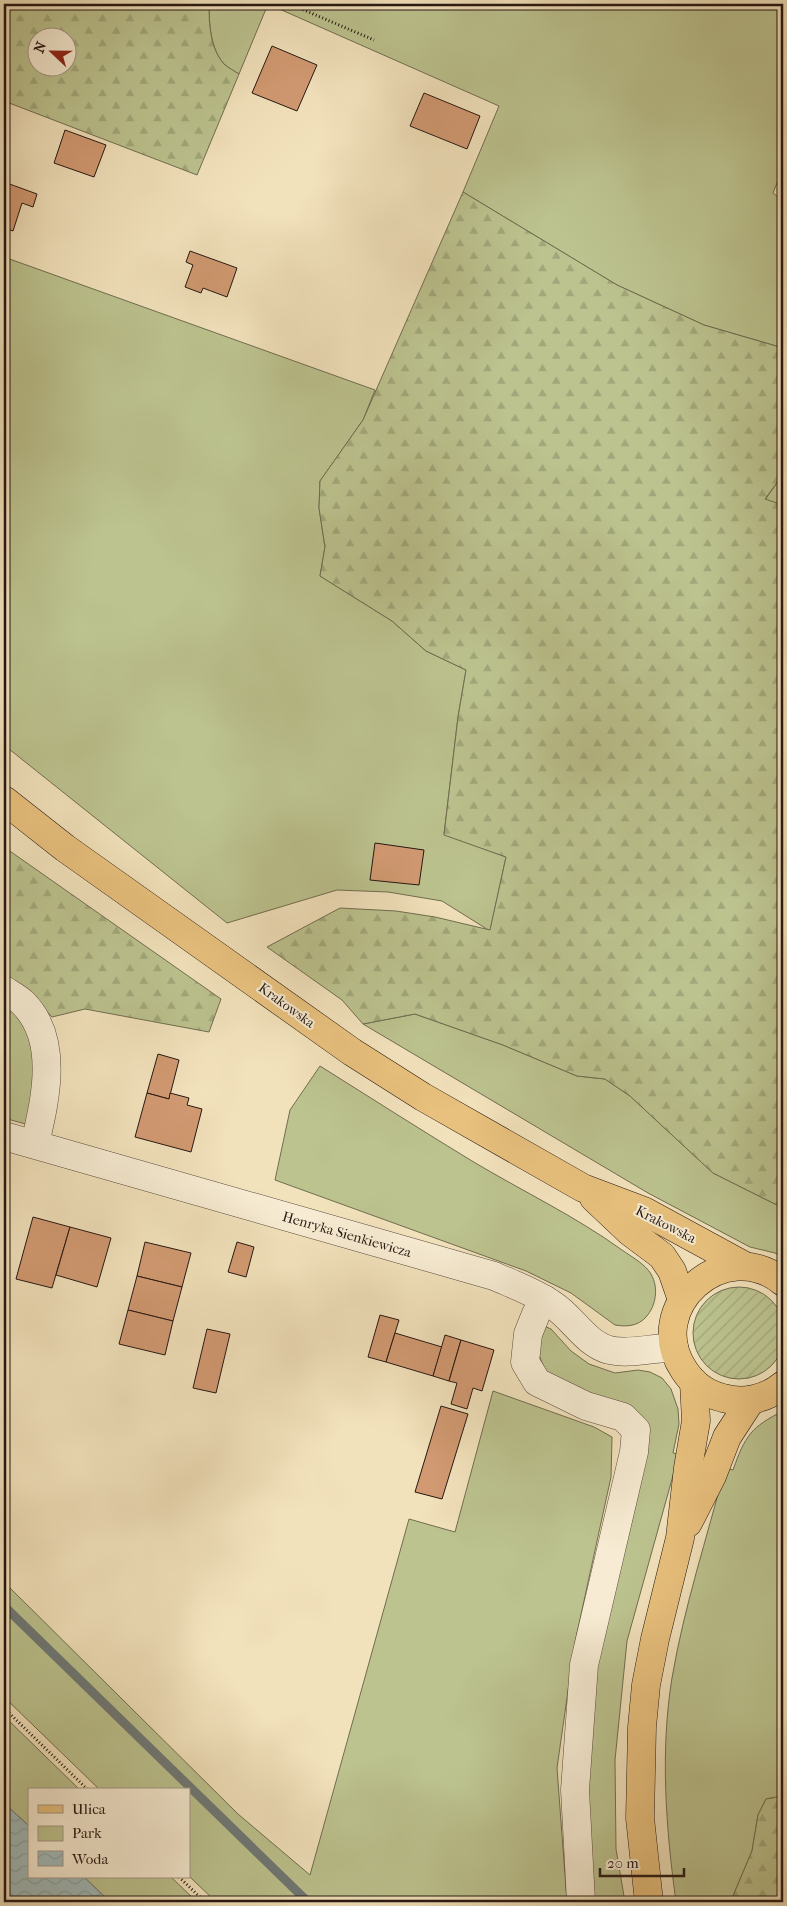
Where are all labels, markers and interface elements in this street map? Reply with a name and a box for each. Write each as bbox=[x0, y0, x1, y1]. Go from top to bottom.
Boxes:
north arrow bbox=[28, 28, 78, 78]
text: N bbox=[31, 39, 50, 55]
street label: Krakowska bbox=[255, 979, 319, 1032]
street label: Krakowska bbox=[633, 1202, 699, 1247]
street label: Henryka Sienkiewicza bbox=[280, 1208, 414, 1261]
legend bbox=[28, 1788, 190, 1878]
text: Ulica bbox=[72, 1800, 107, 1818]
text: Park bbox=[72, 1824, 102, 1842]
scale bar bbox=[600, 1846, 683, 1878]
text: Woda bbox=[71, 1850, 109, 1868]
text: 20 m bbox=[607, 1854, 639, 1872]

